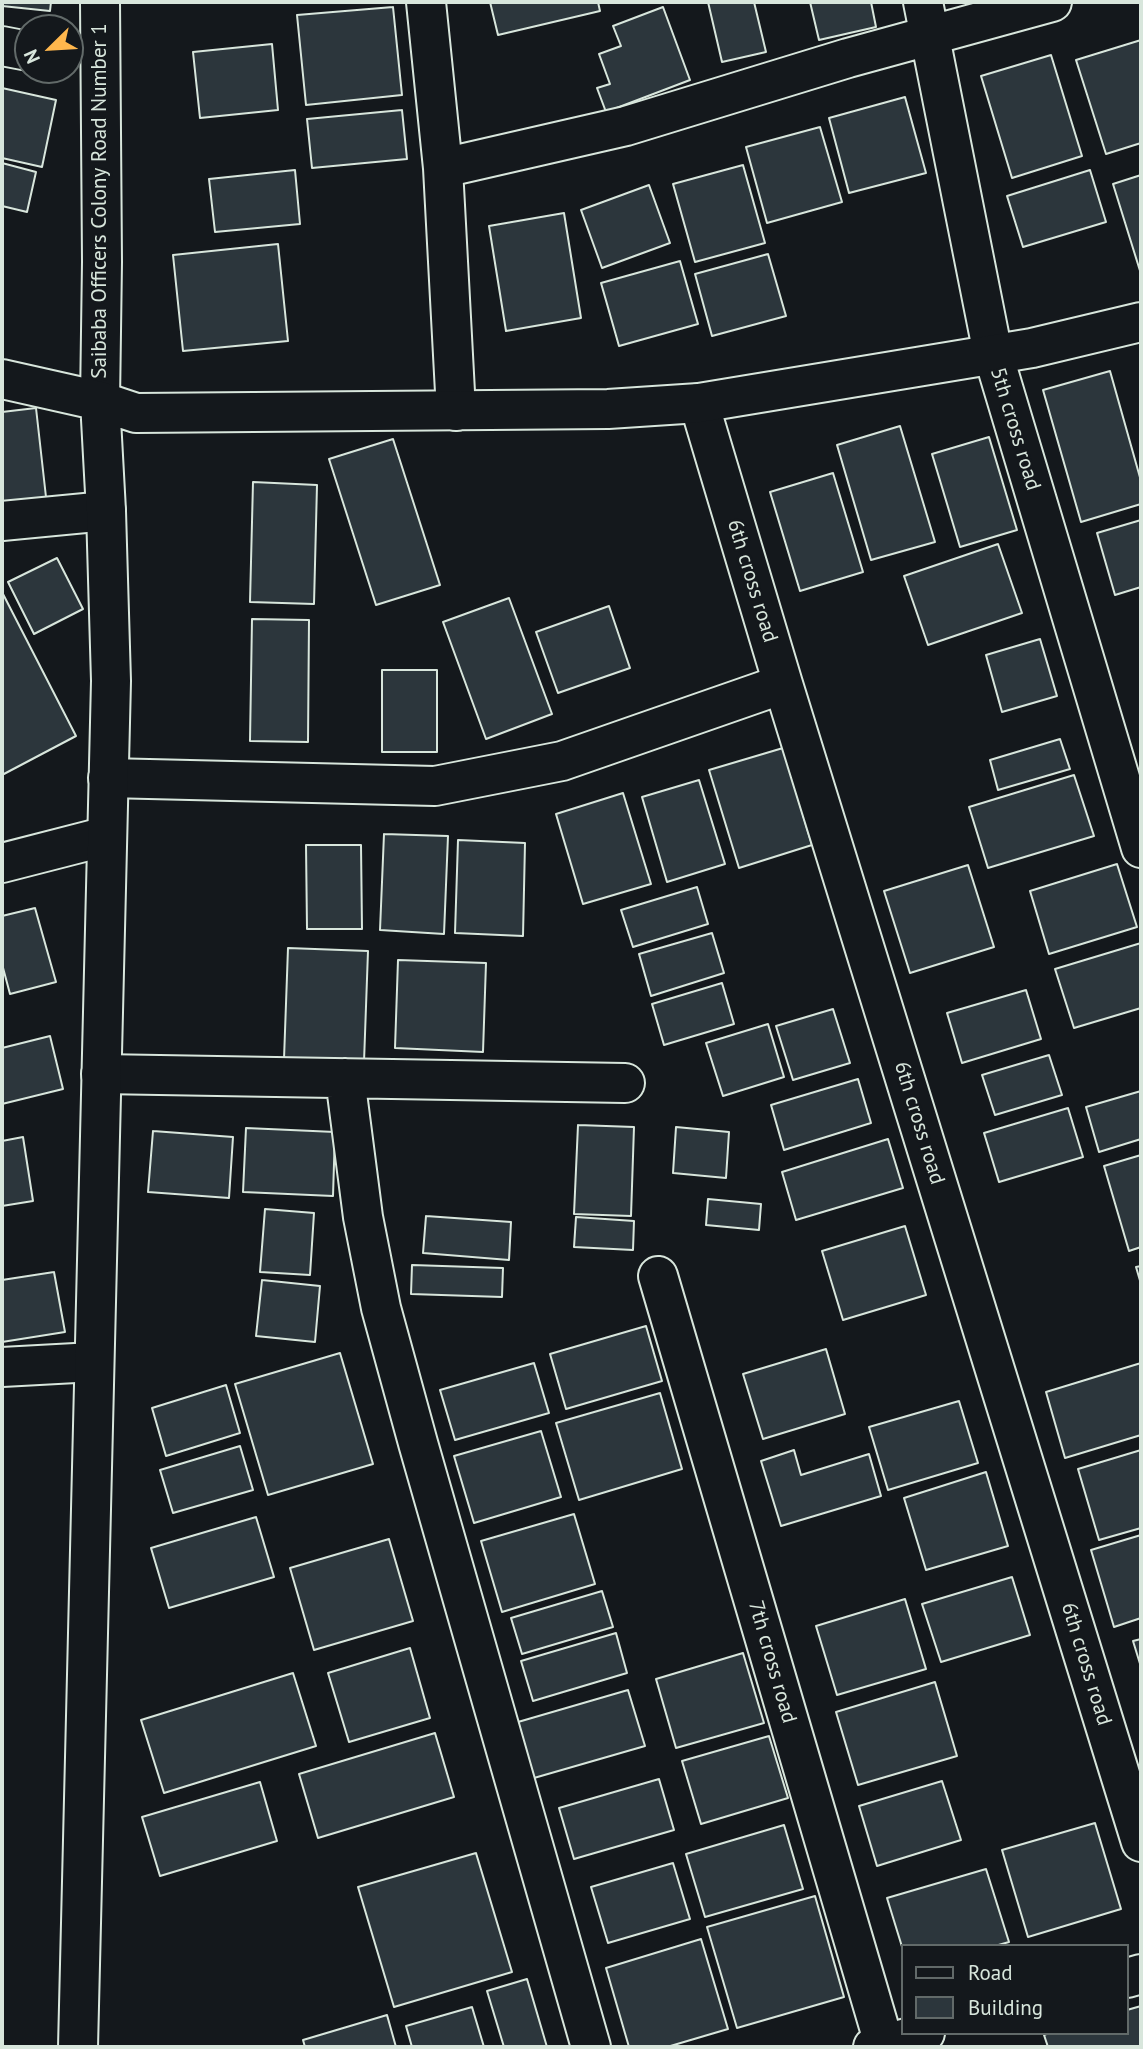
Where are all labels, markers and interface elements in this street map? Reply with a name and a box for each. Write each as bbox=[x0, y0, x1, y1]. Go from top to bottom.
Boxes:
north arrow bbox=[14, 14, 84, 84]
street label: Saibaba Officers Colony Road Number 1 bbox=[87, 23, 113, 379]
text: N bbox=[18, 46, 45, 67]
street label: 5th cross road bbox=[984, 365, 1046, 493]
street label: 6th cross road bbox=[721, 517, 783, 645]
street label: 6th cross road bbox=[888, 1059, 950, 1187]
street label: 7th cross road bbox=[742, 1598, 802, 1726]
street label: 6th cross road bbox=[1055, 1600, 1117, 1728]
legend bbox=[902, 1944, 1129, 2035]
text: Road bbox=[968, 1959, 1012, 1986]
text: Building bbox=[968, 1994, 1043, 2021]

